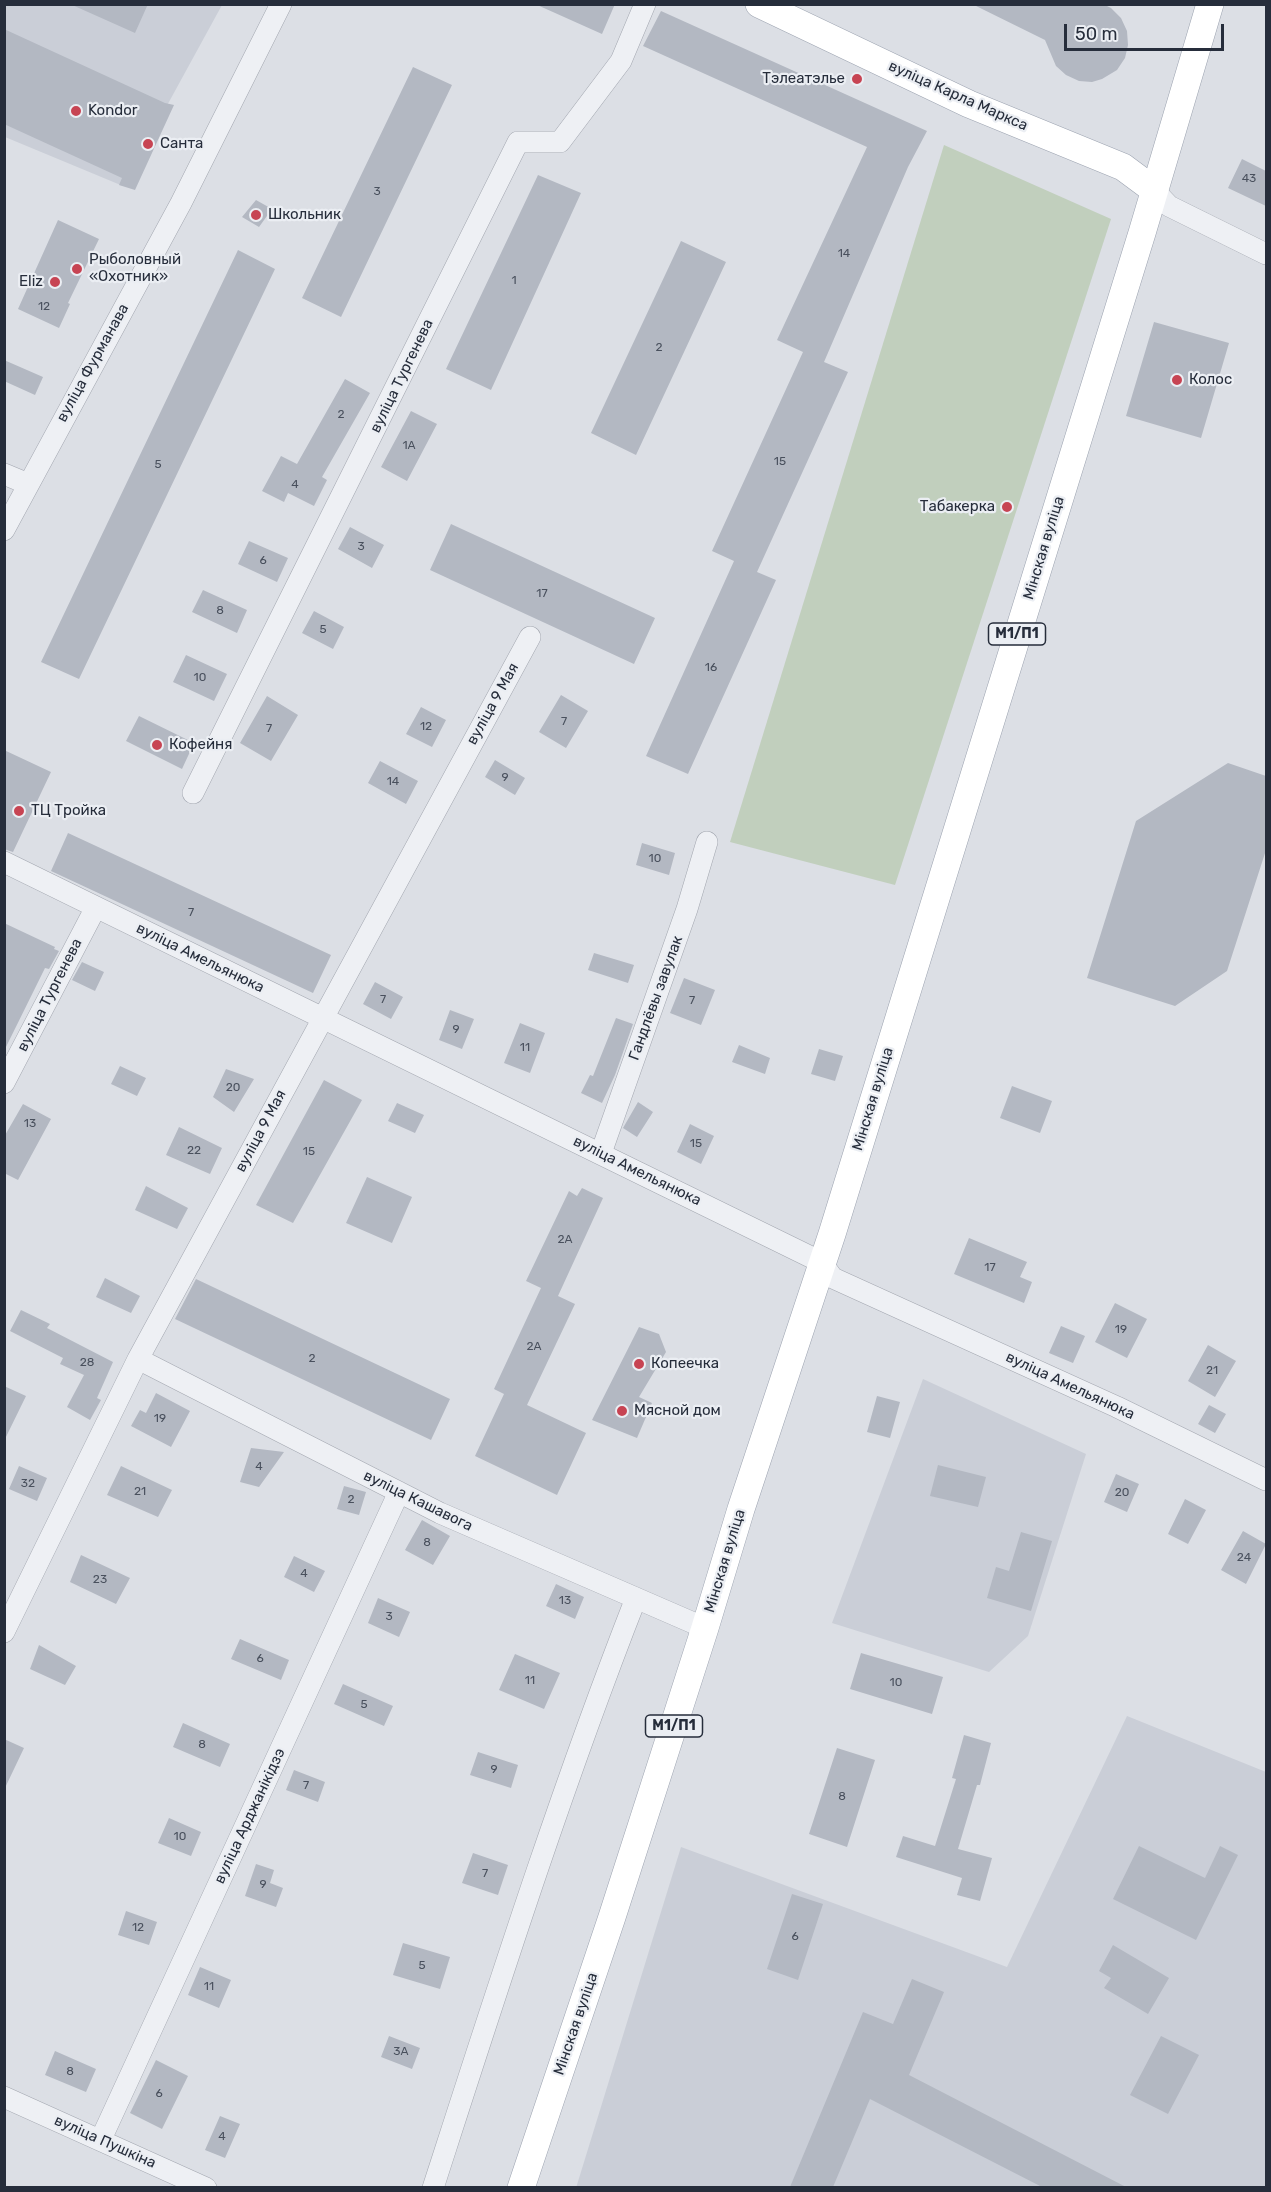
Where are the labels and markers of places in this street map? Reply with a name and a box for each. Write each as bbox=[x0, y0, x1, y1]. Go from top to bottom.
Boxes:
place label: Тэлеатэлье bbox=[762, 70, 845, 88]
marker: Тэлеатэлье bbox=[850, 72, 864, 86]
place label: Kondor bbox=[88, 102, 138, 120]
marker: Kondor bbox=[69, 104, 83, 118]
place label: Санта bbox=[160, 135, 203, 153]
marker: Санта bbox=[141, 137, 155, 151]
place label: Школьник bbox=[268, 206, 341, 224]
marker: Школьник bbox=[249, 208, 263, 222]
place label: Рыболовный «Охотник» bbox=[89, 251, 181, 286]
marker: Рыболовный «Охотник» bbox=[70, 262, 84, 276]
place label: Eliz bbox=[19, 273, 43, 291]
marker: Eliz bbox=[48, 275, 62, 289]
place label: Колос bbox=[1189, 371, 1232, 389]
marker: Колос bbox=[1170, 373, 1184, 387]
place label: Табакерка bbox=[920, 498, 995, 516]
marker: Табакерка bbox=[1000, 500, 1014, 514]
place label: Кофейня bbox=[169, 736, 232, 754]
marker: Кофейня bbox=[150, 738, 164, 752]
place label: ТЦ Тройка bbox=[31, 802, 106, 820]
marker: ТЦ Тройка bbox=[12, 804, 26, 818]
place label: Копеечка bbox=[651, 1355, 719, 1373]
marker: Копеечка bbox=[632, 1357, 646, 1371]
place label: Мясной дом bbox=[634, 1402, 721, 1420]
marker: Мясной дом bbox=[615, 1404, 629, 1418]

